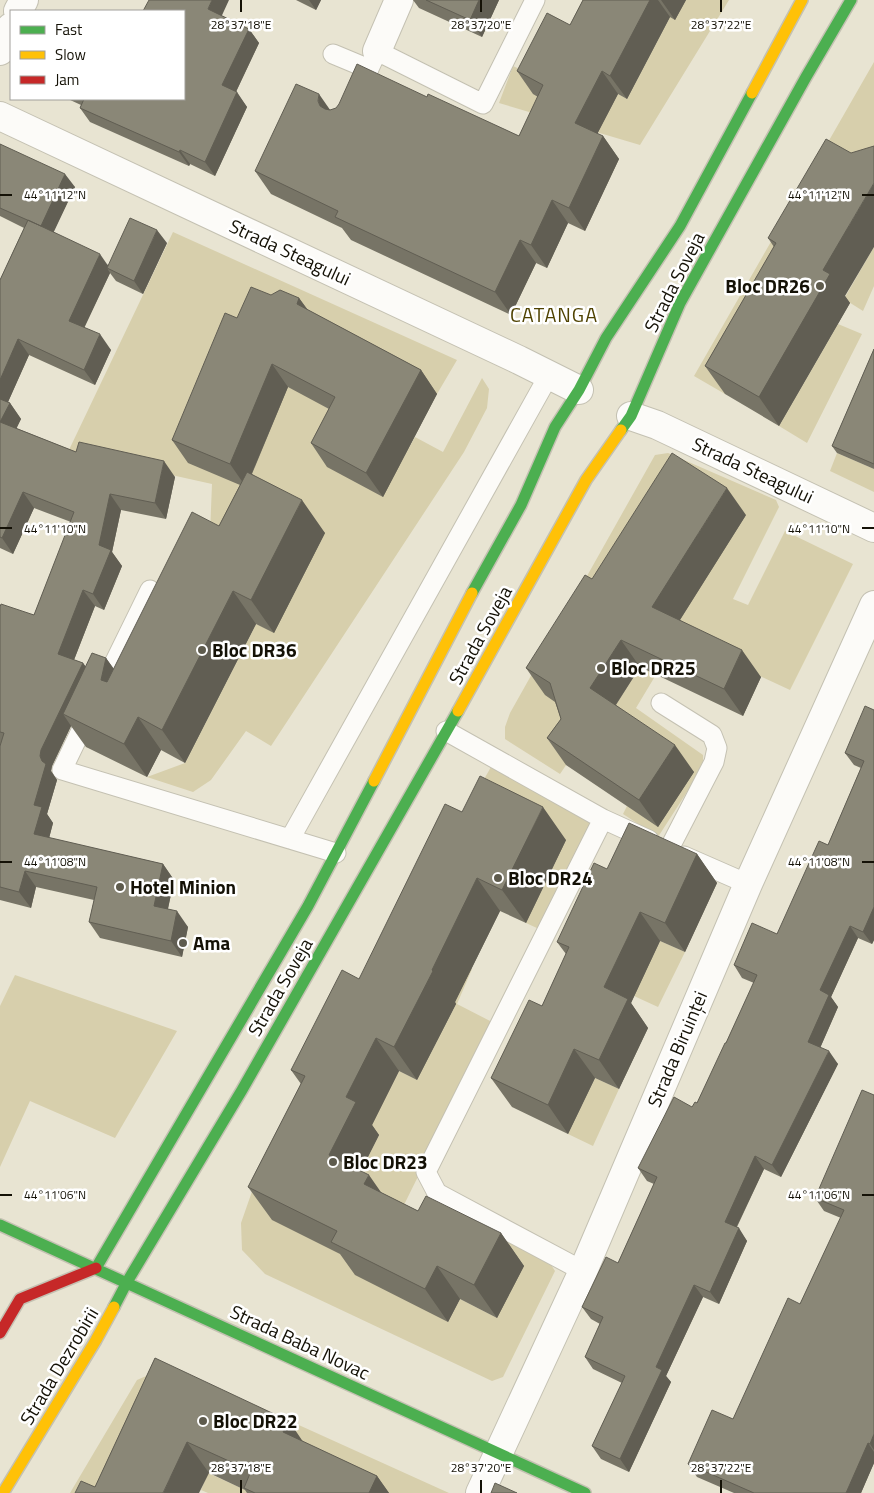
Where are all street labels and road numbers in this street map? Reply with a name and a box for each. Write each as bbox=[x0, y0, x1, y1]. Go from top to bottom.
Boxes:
street label: Strada Steagului bbox=[225, 211, 356, 292]
street label: Strada Soveja bbox=[636, 226, 711, 337]
street label: Strada Steagului bbox=[688, 429, 819, 510]
street label: Strada Soveja bbox=[440, 580, 519, 689]
street label: Strada Soveja bbox=[240, 932, 320, 1041]
street label: Strada Biruinței bbox=[639, 986, 714, 1111]
street label: Strada Baba Novac bbox=[226, 1297, 375, 1387]
street label: Strada Dezrobirii bbox=[12, 1301, 105, 1430]

